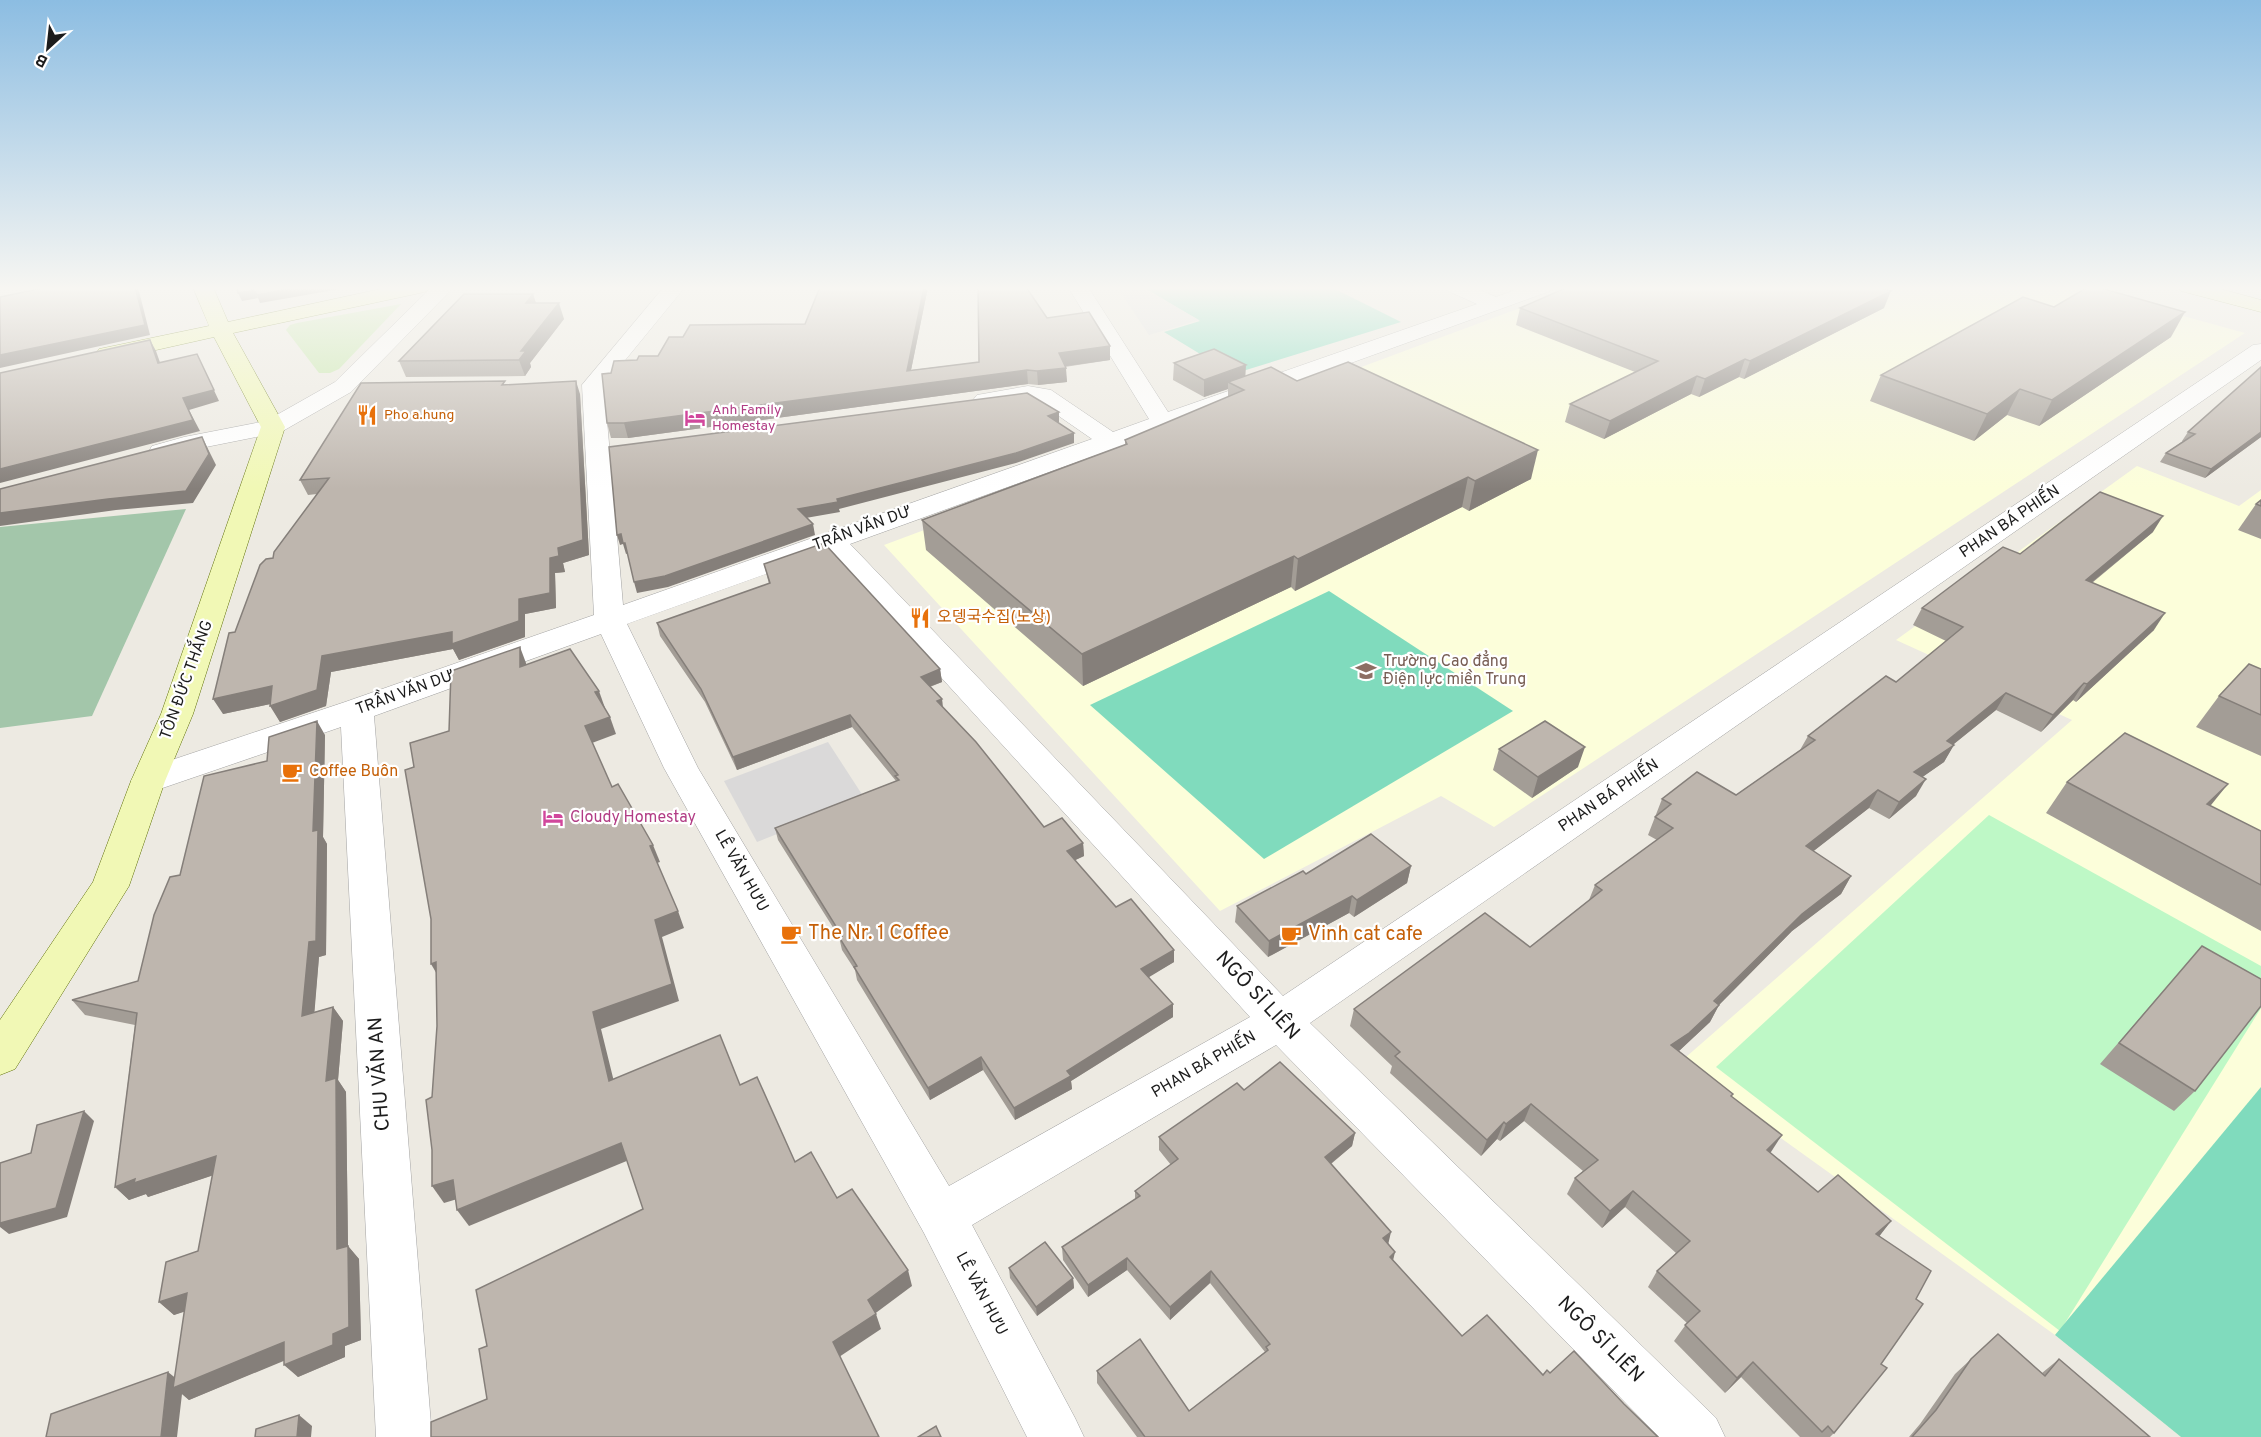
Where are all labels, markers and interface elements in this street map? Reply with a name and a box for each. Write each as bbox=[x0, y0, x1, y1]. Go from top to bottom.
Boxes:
north arrow bbox=[18, 18, 78, 78]
text: B bbox=[33, 48, 52, 71]
place label: Anh Family Homestay bbox=[712, 402, 781, 435]
restaurant icon: Pho a.hung bbox=[355, 403, 379, 427]
hotel icon: Anh Family Homestay bbox=[683, 406, 707, 430]
place label: Pho a.hung bbox=[384, 407, 454, 424]
street label: PHAN BÁ PHIẾN bbox=[1953, 477, 2064, 563]
street label: TRẦN VĂN DƯ bbox=[809, 497, 914, 556]
restaurant icon: 오뎅국수집(노상) bbox=[908, 606, 932, 630]
place label: 오뎅국수집(노상) bbox=[937, 608, 1051, 628]
street label: TÔN ĐỨC THẮNG bbox=[151, 616, 218, 742]
place label: Trường Cao đẳng Điện lực miền Trung bbox=[1383, 650, 1526, 690]
school or university icon: Trường Cao đẳng Điện lực miền Trung bbox=[1354, 659, 1378, 683]
street label: TRẦN VĂN DƯ bbox=[352, 661, 457, 720]
street label: PHAN BÁ PHIẾN bbox=[1552, 751, 1663, 837]
cafe icon: Coffee Buôn bbox=[280, 760, 304, 784]
place label: Coffee Buôn bbox=[309, 762, 398, 782]
hotel icon: Cloudy Homestay bbox=[541, 806, 565, 830]
place label: Cloudy Homestay bbox=[570, 808, 696, 828]
street label: LÊ VĂN HƯU bbox=[710, 825, 774, 916]
place label: The Nr. 1 Coffee bbox=[808, 921, 949, 947]
cafe icon: The Nr. 1 Coffee bbox=[779, 922, 803, 946]
place label: Vinh cat cafe bbox=[1308, 922, 1423, 948]
cafe icon: Vinh cat cafe bbox=[1279, 923, 1303, 947]
street label: NGÔ SĨ LIÊN bbox=[1209, 945, 1306, 1046]
street label: CHU VĂN AN bbox=[361, 1016, 397, 1132]
street label: PHAN BÁ PHIẾN bbox=[1146, 1023, 1260, 1103]
street label: LÊ VĂN HƯU bbox=[951, 1248, 1013, 1339]
street label: NGÔ SĨ LIÊN bbox=[1551, 1290, 1650, 1389]

